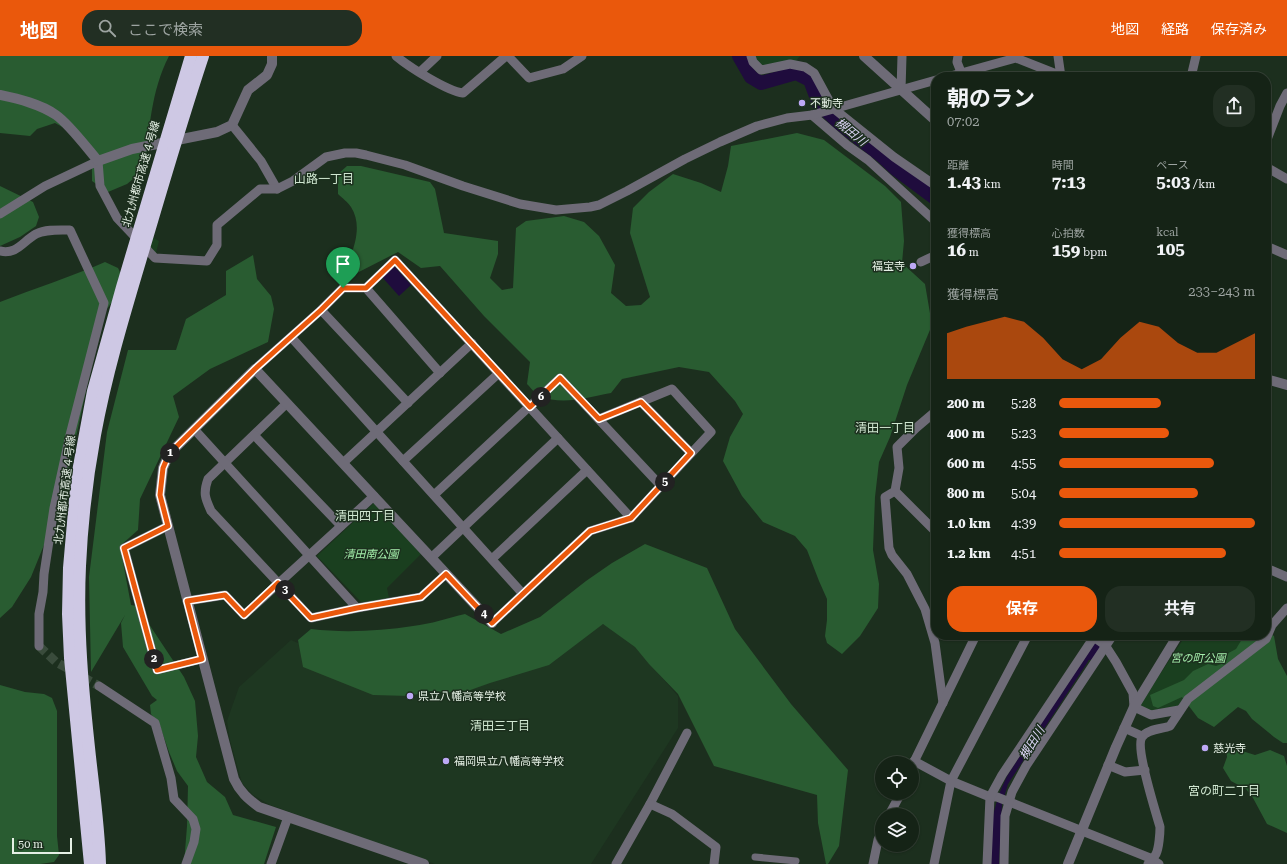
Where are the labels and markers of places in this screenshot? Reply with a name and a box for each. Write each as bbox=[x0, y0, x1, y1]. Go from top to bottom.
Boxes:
place label: 不動寺 bbox=[810, 97, 843, 110]
marker: 不動寺 bbox=[797, 98, 807, 108]
pin bbox=[326, 247, 360, 288]
place label: 福宝寺 bbox=[872, 260, 905, 273]
marker: 福宝寺 bbox=[908, 261, 918, 271]
pin: 6 bbox=[531, 387, 551, 407]
pin: 1 bbox=[160, 443, 180, 463]
pin: 5 bbox=[655, 472, 675, 492]
pin: 3 bbox=[275, 580, 295, 600]
pin: 4 bbox=[474, 604, 494, 624]
pin: 2 bbox=[144, 649, 164, 669]
place label: 県立八幡高等学校 bbox=[418, 690, 506, 703]
marker: 県立八幡高等学校 bbox=[405, 691, 415, 701]
place label: 慈光寺 bbox=[1213, 742, 1246, 755]
marker: 慈光寺 bbox=[1200, 743, 1210, 753]
place label: 福岡県立八幡高等学校 bbox=[454, 755, 564, 768]
marker: 福岡県立八幡高等学校 bbox=[441, 756, 451, 766]

